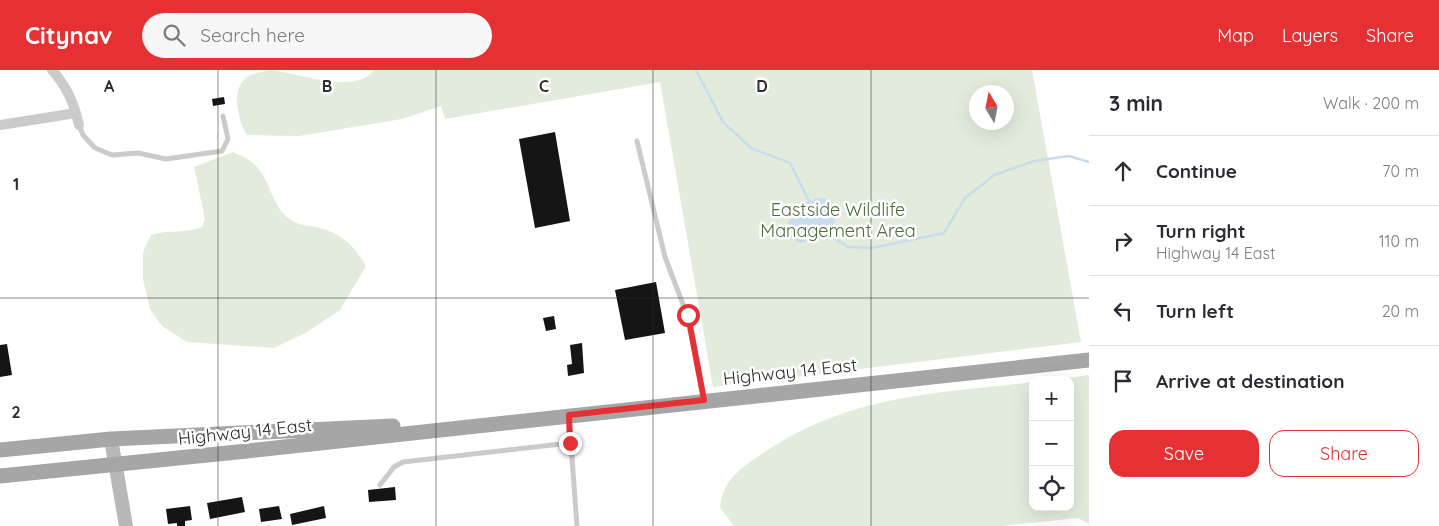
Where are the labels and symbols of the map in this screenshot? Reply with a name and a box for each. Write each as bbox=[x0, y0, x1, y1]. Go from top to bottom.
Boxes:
text: A bbox=[104, 76, 115, 96]
text: B bbox=[322, 76, 332, 96]
text: C bbox=[539, 76, 549, 96]
text: D bbox=[756, 76, 768, 96]
north arrow bbox=[969, 85, 1014, 130]
text: 1 bbox=[13, 174, 19, 194]
park label: Eastside Wildlife Management Area bbox=[760, 198, 916, 242]
route start bbox=[677, 304, 700, 327]
street label: Highway 14 East bbox=[722, 353, 858, 390]
text: 2 bbox=[11, 402, 21, 422]
street label: Highway 14 East bbox=[177, 413, 313, 450]
route end bbox=[559, 432, 582, 455]

